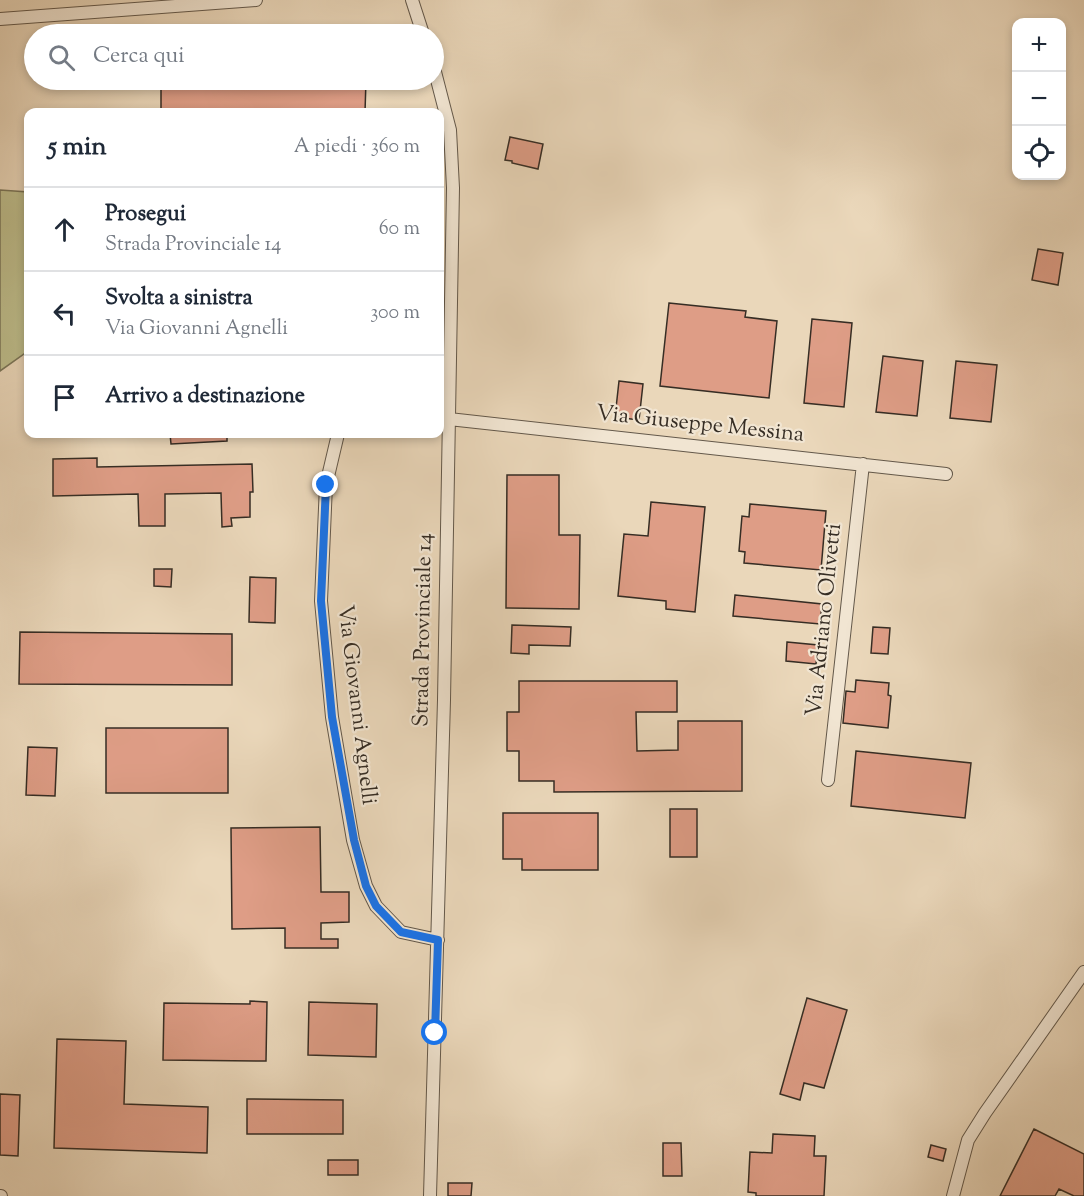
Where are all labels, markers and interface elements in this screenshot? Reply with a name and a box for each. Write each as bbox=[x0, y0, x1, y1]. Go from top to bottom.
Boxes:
map controls bbox=[1012, 18, 1066, 180]
button: + bbox=[1012, 18, 1066, 72]
search box bbox=[24, 24, 444, 90]
icon: search bbox=[45, 41, 78, 74]
text: Cerca qui bbox=[93, 41, 184, 73]
button: − bbox=[1012, 72, 1066, 126]
button: locate bbox=[1012, 126, 1066, 180]
text: 5 min bbox=[48, 129, 107, 166]
text: A piedi · 360 m bbox=[294, 133, 420, 162]
text: Prosegui bbox=[105, 199, 186, 231]
icon: ahead bbox=[48, 213, 81, 246]
text: 60 m bbox=[379, 215, 420, 244]
text: Strada Provinciale 14 bbox=[105, 231, 281, 260]
text: Svolta a sinistra bbox=[105, 283, 253, 315]
icon: left bbox=[48, 297, 81, 330]
text: 300 m bbox=[370, 299, 420, 328]
text: Via Giovanni Agnelli bbox=[105, 315, 288, 344]
icon: arrive bbox=[48, 381, 81, 414]
text: Arrivo a destinazione bbox=[105, 381, 305, 413]
street label: Via Giuseppe Messina bbox=[594, 398, 806, 452]
route end bbox=[312, 471, 338, 497]
street label: Via Adriano Olivetti bbox=[799, 522, 851, 718]
street label: Strada Provinciale 14 bbox=[406, 533, 442, 727]
street label: Via Giovanni Agnelli bbox=[328, 603, 384, 807]
route start bbox=[421, 1019, 447, 1045]

